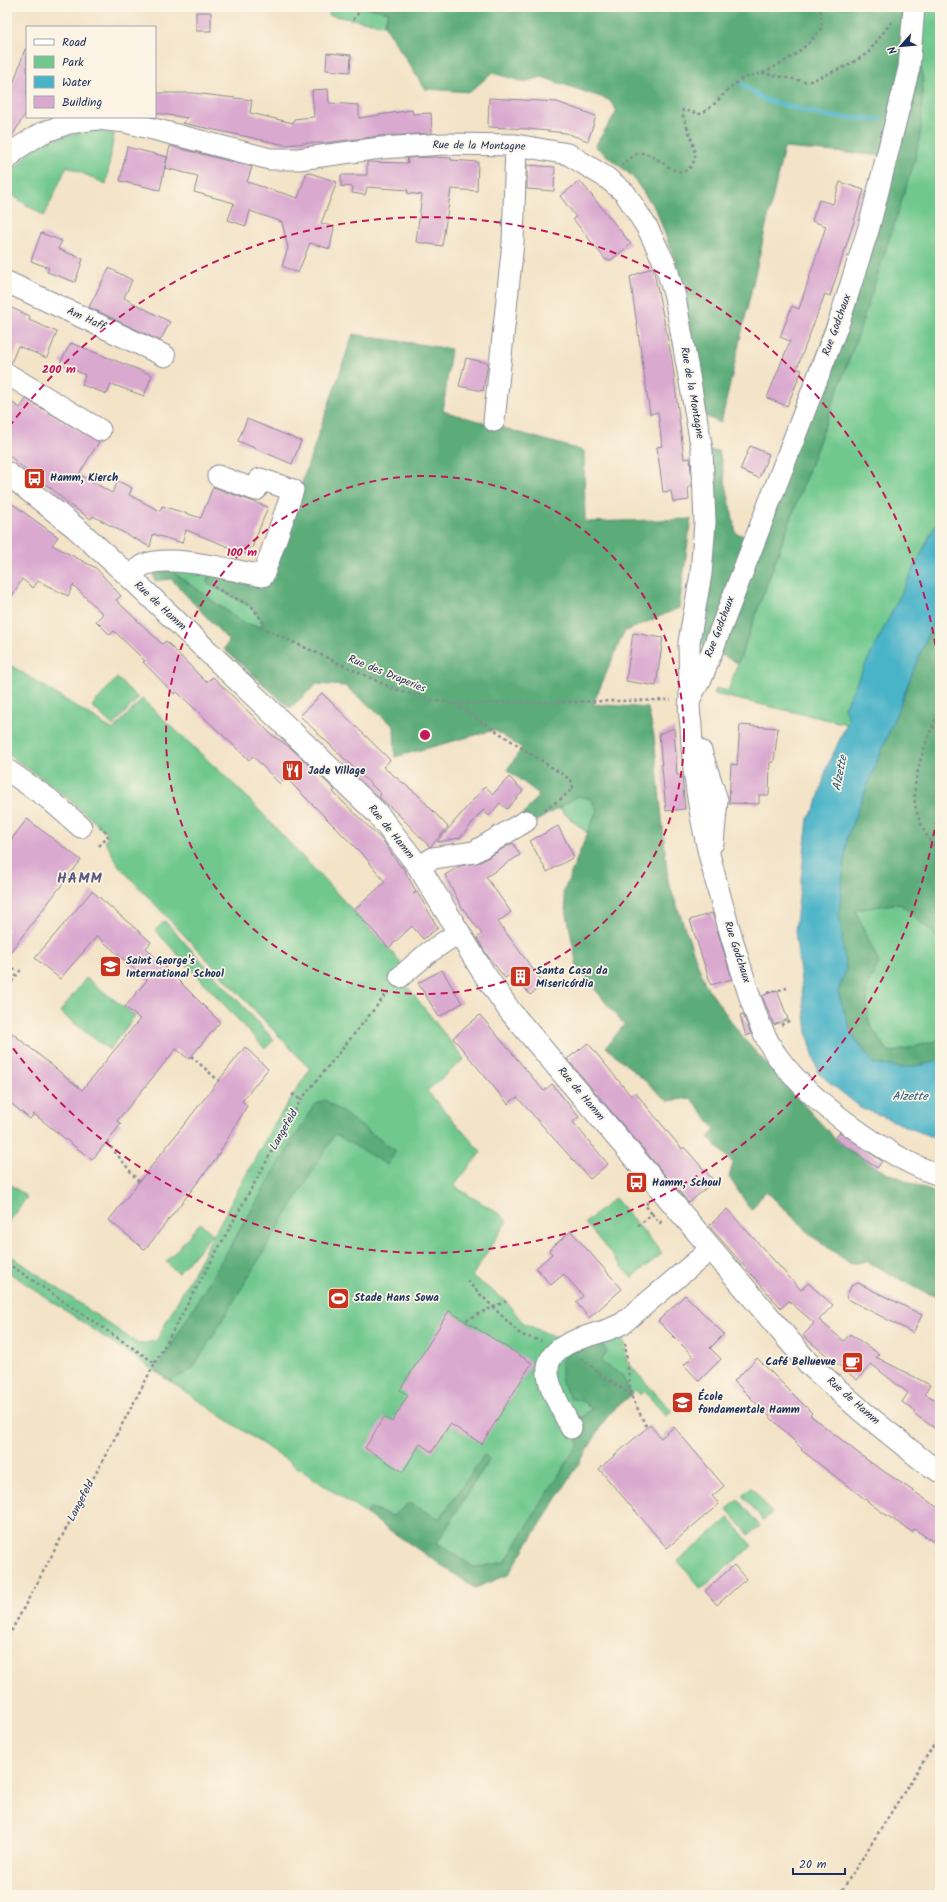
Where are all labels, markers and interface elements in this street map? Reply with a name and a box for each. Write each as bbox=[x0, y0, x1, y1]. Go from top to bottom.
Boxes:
legend bbox=[26, 26, 156, 118]
north arrow bbox=[881, 26, 921, 66]
text: Road bbox=[62, 33, 87, 52]
text: N bbox=[883, 43, 903, 57]
text: Park bbox=[62, 53, 84, 72]
text: Water bbox=[62, 73, 92, 92]
text: Building bbox=[62, 93, 102, 112]
street label: Rue de la Montagne bbox=[432, 136, 526, 156]
street label: Rue Godchaux bbox=[818, 291, 857, 358]
street label: Am Haff bbox=[64, 302, 110, 337]
street label: Rue de la Montagne bbox=[675, 346, 709, 440]
text: 200 m bbox=[42, 360, 76, 379]
bus stop icon: Hamm, Kierch bbox=[21, 465, 47, 491]
place label: Hamm, Kierch bbox=[50, 469, 118, 487]
text: 100 m bbox=[227, 543, 257, 562]
street label: Rue de Hamm bbox=[130, 577, 190, 635]
street label: Rue Godchaux bbox=[700, 594, 740, 660]
street label: Rue des Draperies bbox=[345, 650, 429, 698]
centre of rings bbox=[418, 728, 432, 742]
water label: Alzette bbox=[827, 752, 853, 792]
restaurant icon: Jade Village bbox=[279, 758, 305, 784]
place label: Jade Village bbox=[308, 762, 366, 780]
street label: Rue de Hamm bbox=[363, 801, 419, 863]
district label: HAMM bbox=[57, 867, 103, 891]
street label: Rue Godchaux bbox=[719, 919, 756, 986]
place label: Saint George's International School bbox=[126, 952, 224, 983]
school or university icon: Saint George's International School bbox=[98, 954, 124, 980]
place label: Santa Casa da Misericórdia bbox=[536, 962, 608, 993]
building icon: Santa Casa da Misericórdia bbox=[508, 964, 534, 990]
street label: Rue de Hamm bbox=[553, 1063, 609, 1125]
water label: Alzette bbox=[892, 1087, 929, 1106]
street label: Langefeld bbox=[265, 1106, 303, 1154]
bus stop icon: Hamm, Schoul bbox=[623, 1170, 649, 1196]
place label: Hamm, Schoul bbox=[652, 1174, 721, 1192]
sports icon: Stade Hans Sowa bbox=[326, 1285, 352, 1311]
place label: Stade Hans Sowa bbox=[354, 1289, 439, 1307]
cafe icon: Café Belluevue bbox=[839, 1349, 865, 1375]
place label: Café Belluevue bbox=[765, 1353, 837, 1371]
street label: Rue de Hamm bbox=[822, 1373, 884, 1430]
place label: École fondamentale Hamm bbox=[698, 1388, 800, 1419]
school or university icon: École fondamentale Hamm bbox=[670, 1390, 696, 1416]
street label: Langefeld bbox=[63, 1477, 100, 1525]
scale bar bbox=[793, 1850, 845, 1876]
text: 20 m bbox=[799, 1855, 827, 1874]

